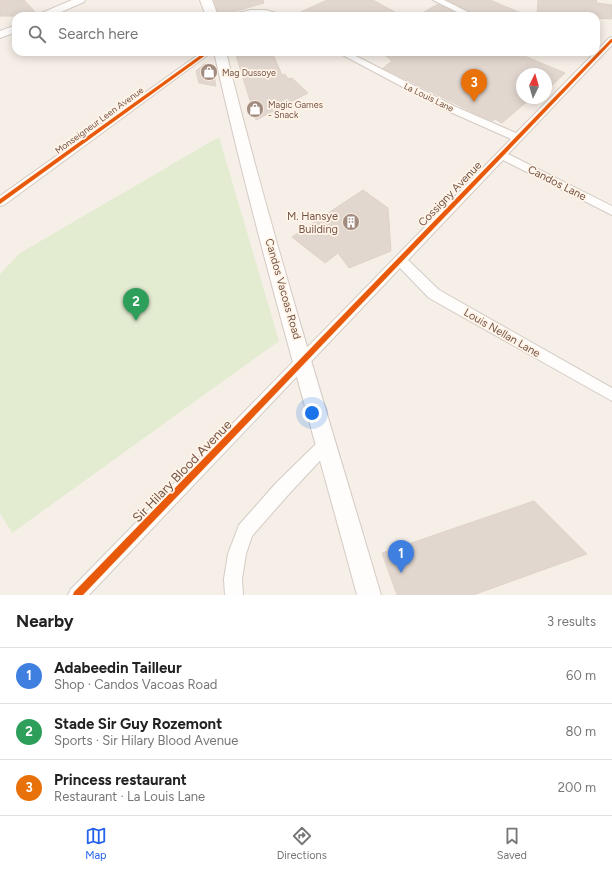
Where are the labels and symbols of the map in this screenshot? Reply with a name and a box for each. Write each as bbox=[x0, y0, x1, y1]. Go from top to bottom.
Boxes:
shop icon: Mag Dussoye bbox=[199, 62, 219, 82]
place label: Mag Dussoye bbox=[222, 67, 276, 78]
north arrow bbox=[516, 68, 552, 104]
pin: 3 bbox=[461, 69, 487, 102]
street label: La Louis Lane bbox=[402, 80, 456, 114]
street label: Monseigneur Leen Avenue bbox=[53, 84, 145, 156]
shop icon: Magic Games - Snack bbox=[245, 99, 265, 119]
place label: Magic Games - Snack bbox=[268, 99, 323, 120]
street label: Cossigny Avenue bbox=[416, 159, 484, 229]
street label: Candos Lane bbox=[526, 163, 588, 203]
place label: M. Hansye Building bbox=[287, 210, 338, 236]
building icon: M. Hansye Building bbox=[341, 212, 361, 232]
street label: Candos Vacoas Road bbox=[262, 237, 304, 341]
pin: 2 bbox=[123, 288, 149, 321]
street label: Louis Nellan Lane bbox=[462, 306, 542, 360]
your location bbox=[302, 403, 322, 423]
street label: Sir Hilary Blood Avenue bbox=[129, 417, 235, 525]
pin: 1 bbox=[388, 540, 414, 573]

